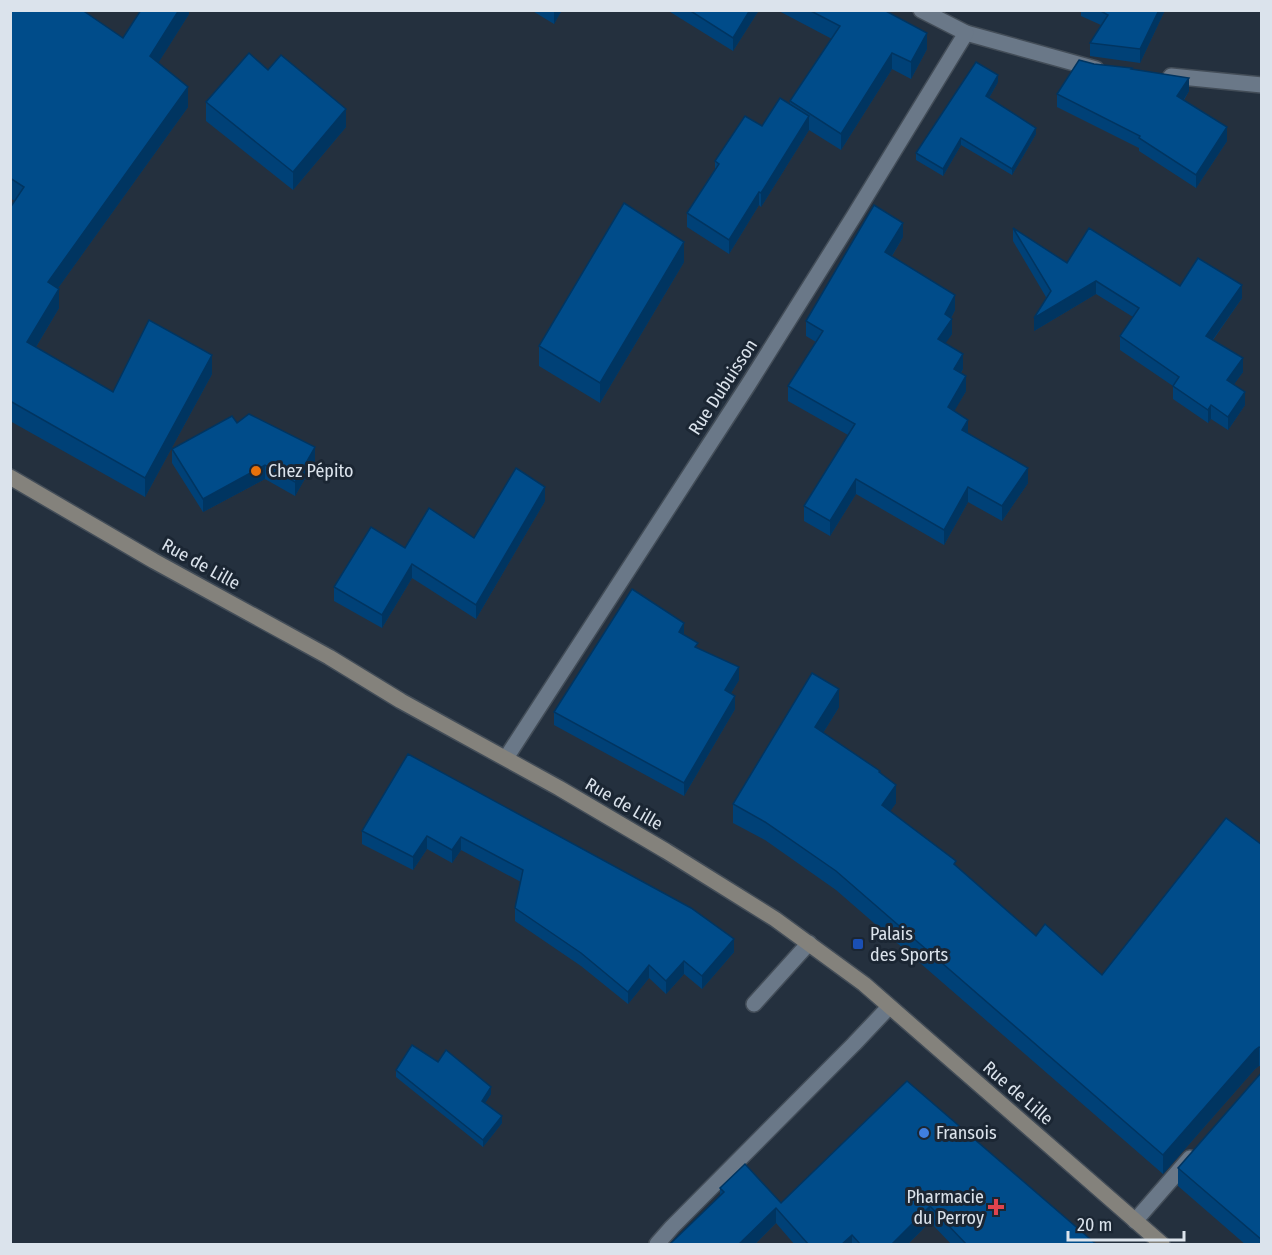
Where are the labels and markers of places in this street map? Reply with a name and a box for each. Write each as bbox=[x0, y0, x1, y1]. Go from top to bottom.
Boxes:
place label: Chez Pépito bbox=[268, 460, 354, 482]
marker: Chez Pépito bbox=[249, 464, 263, 478]
place label: Palais des Sports bbox=[870, 923, 949, 966]
marker: Palais des Sports bbox=[851, 937, 865, 951]
place label: Fransois bbox=[936, 1122, 997, 1144]
marker: Fransois bbox=[917, 1126, 931, 1140]
place label: Pharmacie du Perroy bbox=[907, 1186, 984, 1229]
marker: Pharmacie du Perroy bbox=[989, 1200, 1003, 1214]

